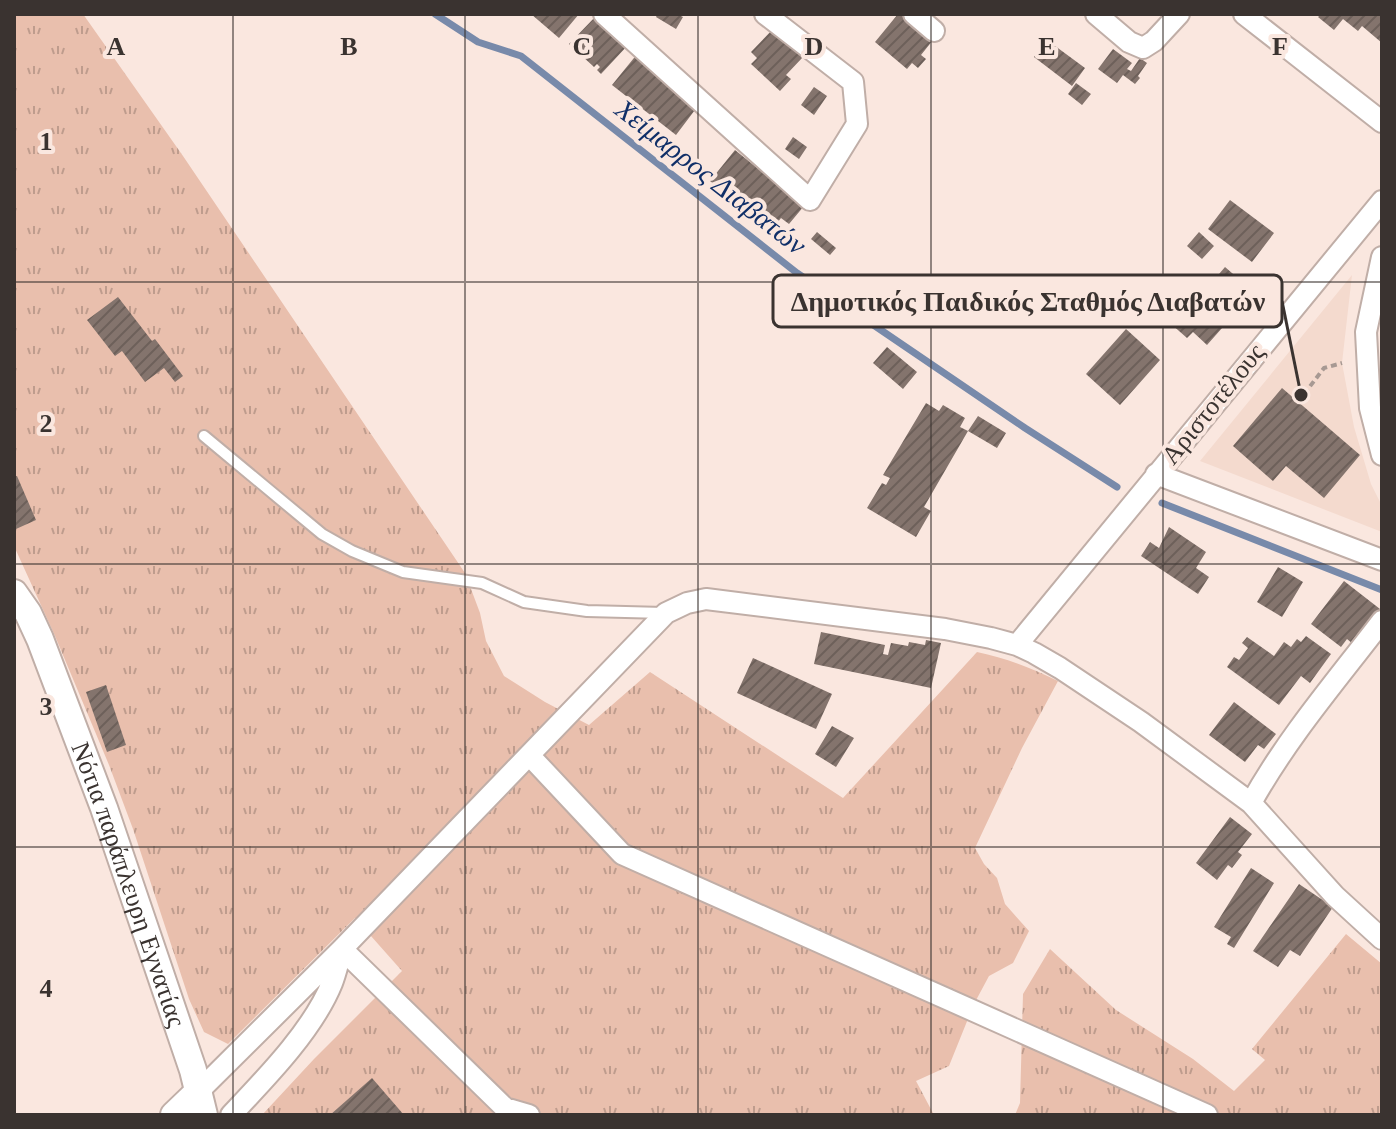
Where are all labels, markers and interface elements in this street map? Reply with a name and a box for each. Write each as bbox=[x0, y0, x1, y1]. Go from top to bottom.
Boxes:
text: A bbox=[107, 32, 126, 61]
text: B bbox=[340, 32, 358, 61]
text: C bbox=[573, 32, 591, 61]
text: D bbox=[805, 32, 823, 61]
text: E bbox=[1038, 32, 1056, 61]
text: F bbox=[1272, 32, 1288, 61]
water label: Χείμαρρος Διαβατών bbox=[609, 92, 813, 261]
text: 1 bbox=[40, 127, 53, 156]
callout: Δημοτικός Παιδικός Σταθμός Διαβατών bbox=[773, 275, 1282, 327]
text: Δημοτικός Παιδικός Σταθμός Διαβατών bbox=[791, 286, 1266, 317]
street label: Αριστοτέλους bbox=[1156, 337, 1271, 470]
text: 2 bbox=[40, 409, 53, 438]
text: 3 bbox=[40, 692, 53, 721]
street label: Νότια παράπλευρη Εγνατίας bbox=[66, 738, 192, 1031]
text: 4 bbox=[40, 974, 53, 1003]

